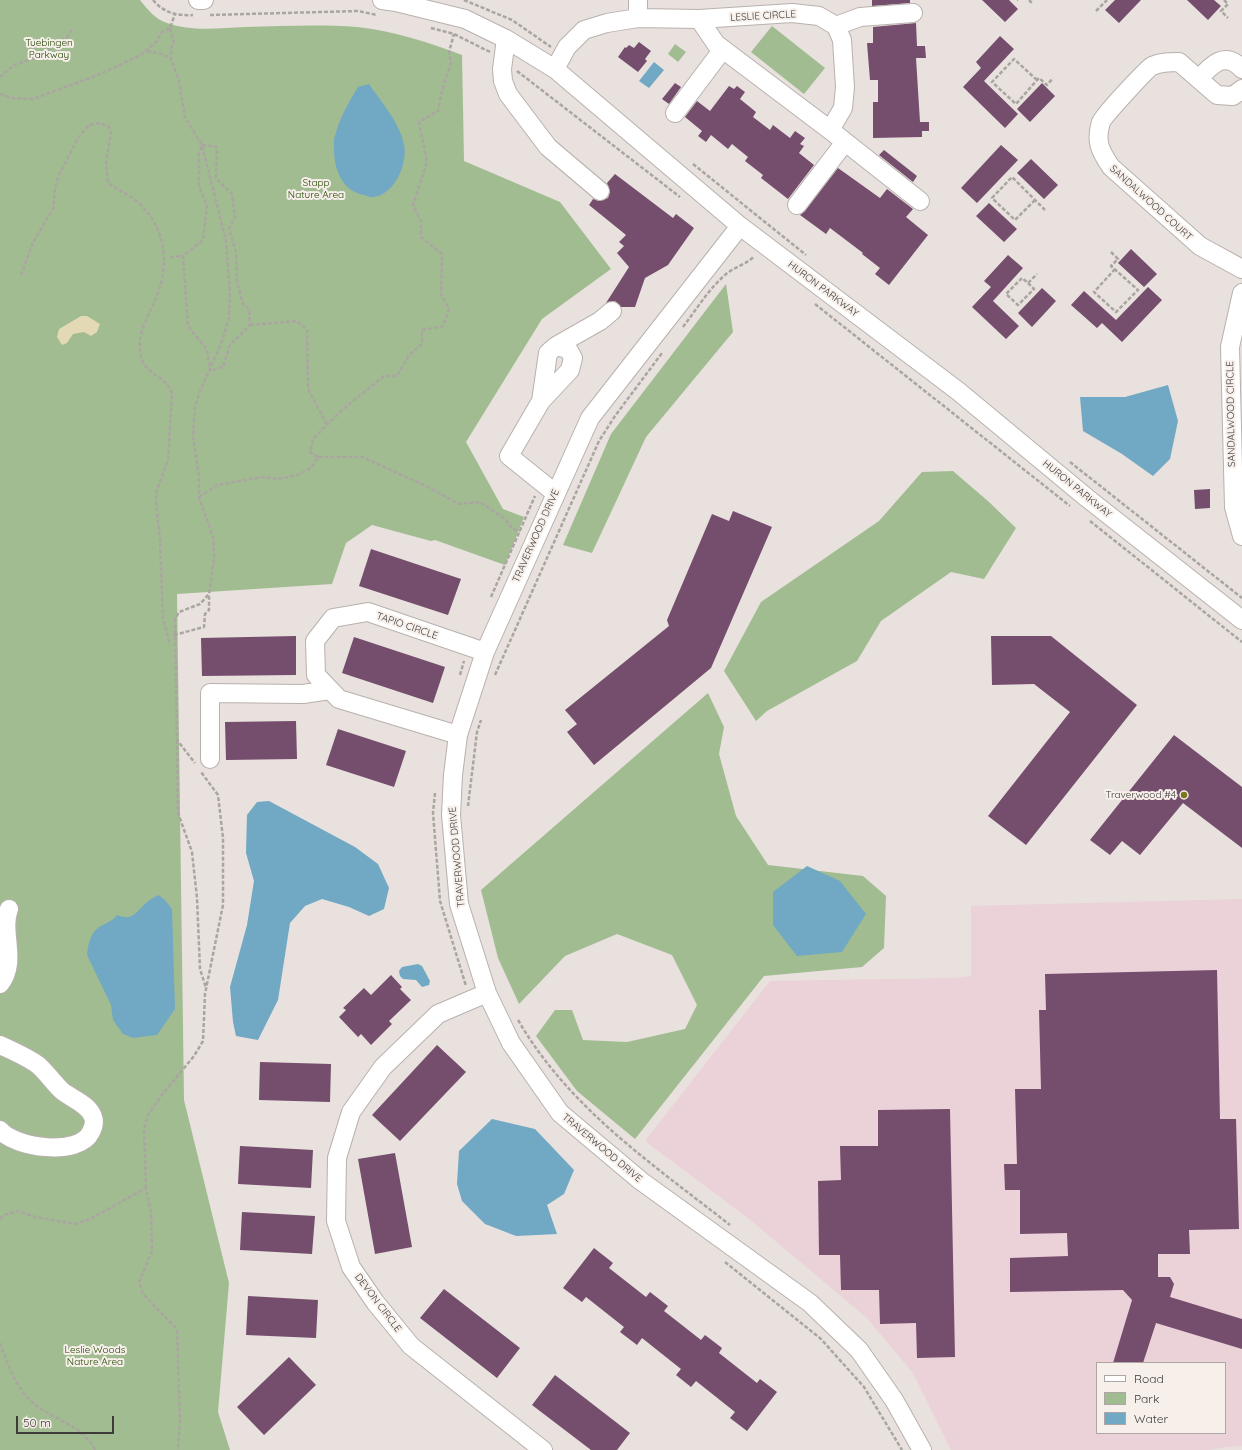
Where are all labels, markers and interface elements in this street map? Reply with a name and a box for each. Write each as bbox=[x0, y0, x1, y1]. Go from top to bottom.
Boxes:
street label: LESLIE CIRCLE bbox=[730, 8, 796, 24]
park label: Tuebingen Parkway bbox=[25, 37, 73, 60]
street label: SANDALWOOD COURT bbox=[1107, 163, 1195, 243]
park label: Stapp Nature Area bbox=[288, 177, 344, 200]
street label: HURON PARKWAY bbox=[785, 259, 861, 319]
street label: SANDALWOOD CIRCLE bbox=[1224, 361, 1238, 467]
street label: HURON PARKWAY bbox=[1040, 458, 1114, 520]
street label: TRAVERWOOD DRIVE bbox=[510, 487, 562, 585]
street label: TAPIO CIRCLE bbox=[375, 610, 439, 642]
place label: Traverwood #4 bbox=[1105, 789, 1176, 801]
marker: Traverwood #4 bbox=[1179, 790, 1189, 800]
street label: TRAVERWOOD DRIVE bbox=[447, 806, 467, 908]
street label: TRAVERWOOD DRIVE bbox=[560, 1111, 644, 1185]
street label: DEVON CIRCLE bbox=[352, 1271, 404, 1335]
park label: Leslie Woods Nature Area bbox=[65, 1344, 125, 1368]
legend bbox=[1096, 1362, 1226, 1434]
text: Road bbox=[1134, 1371, 1164, 1386]
text: Park bbox=[1134, 1391, 1159, 1406]
scale bar bbox=[18, 1408, 116, 1434]
text: Water bbox=[1134, 1411, 1168, 1426]
text: 50 m bbox=[23, 1415, 51, 1430]

